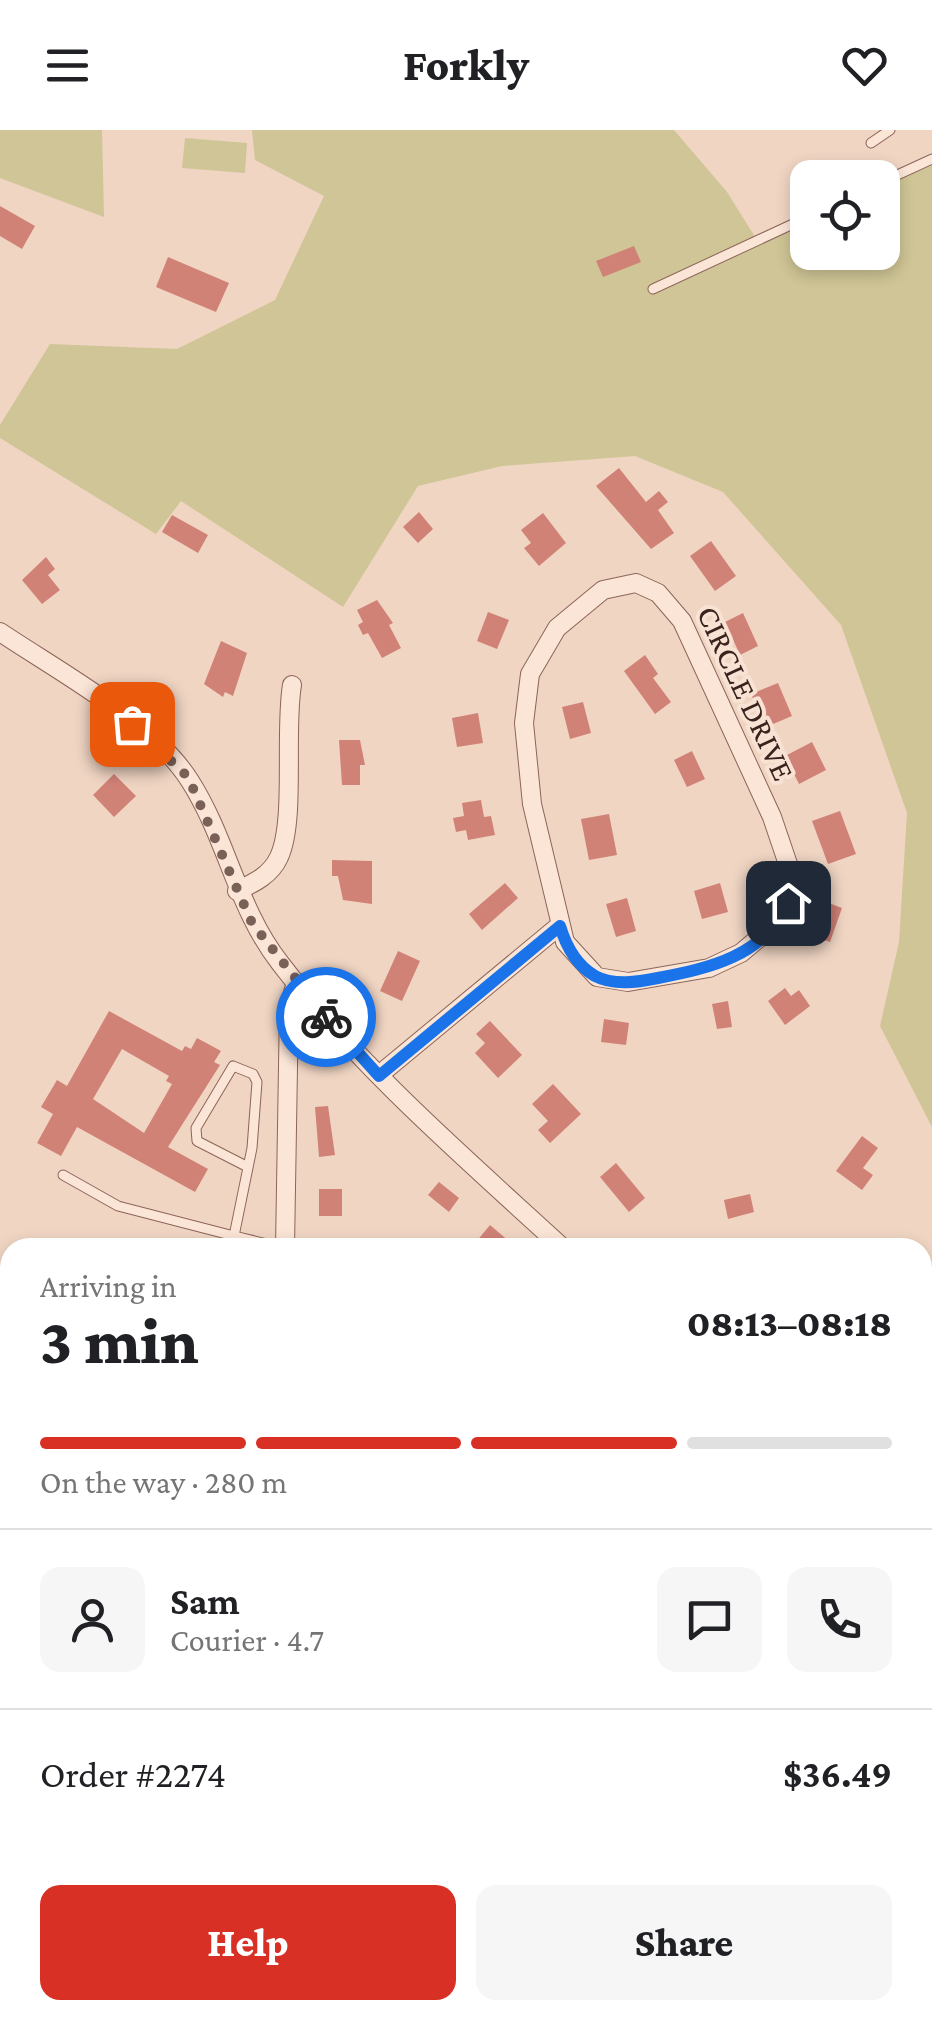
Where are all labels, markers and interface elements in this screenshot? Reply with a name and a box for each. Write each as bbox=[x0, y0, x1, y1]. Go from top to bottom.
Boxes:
icon: menu bbox=[40, 38, 95, 93]
icon: heart bbox=[837, 38, 892, 93]
text: Forkly bbox=[403, 40, 529, 90]
map controls bbox=[790, 160, 900, 270]
button: locate bbox=[790, 160, 900, 270]
street label: CIRCLE DRIVE bbox=[690, 600, 802, 786]
pin bbox=[90, 682, 175, 767]
icon: bag bbox=[105, 697, 160, 752]
pin bbox=[746, 861, 831, 946]
icon: home bbox=[761, 876, 816, 931]
courier bbox=[276, 967, 376, 1067]
icon: bike bbox=[299, 990, 354, 1045]
text: Arriving in bbox=[40, 1268, 177, 1304]
text: 08:13–08:18 bbox=[687, 1302, 892, 1344]
text: 3 min bbox=[40, 1305, 199, 1377]
text: On the way · 280 m bbox=[40, 1464, 287, 1500]
button: person bbox=[40, 1567, 145, 1672]
button: chat bbox=[657, 1567, 762, 1672]
button: phone bbox=[787, 1567, 892, 1672]
text: Sam bbox=[170, 1580, 240, 1622]
text: Courier · 4.7 bbox=[170, 1622, 324, 1658]
text: Order #2274 bbox=[40, 1753, 226, 1795]
text: $36.49 bbox=[783, 1753, 892, 1795]
button: Help bbox=[40, 1885, 456, 2000]
button: Share bbox=[476, 1885, 892, 2000]

